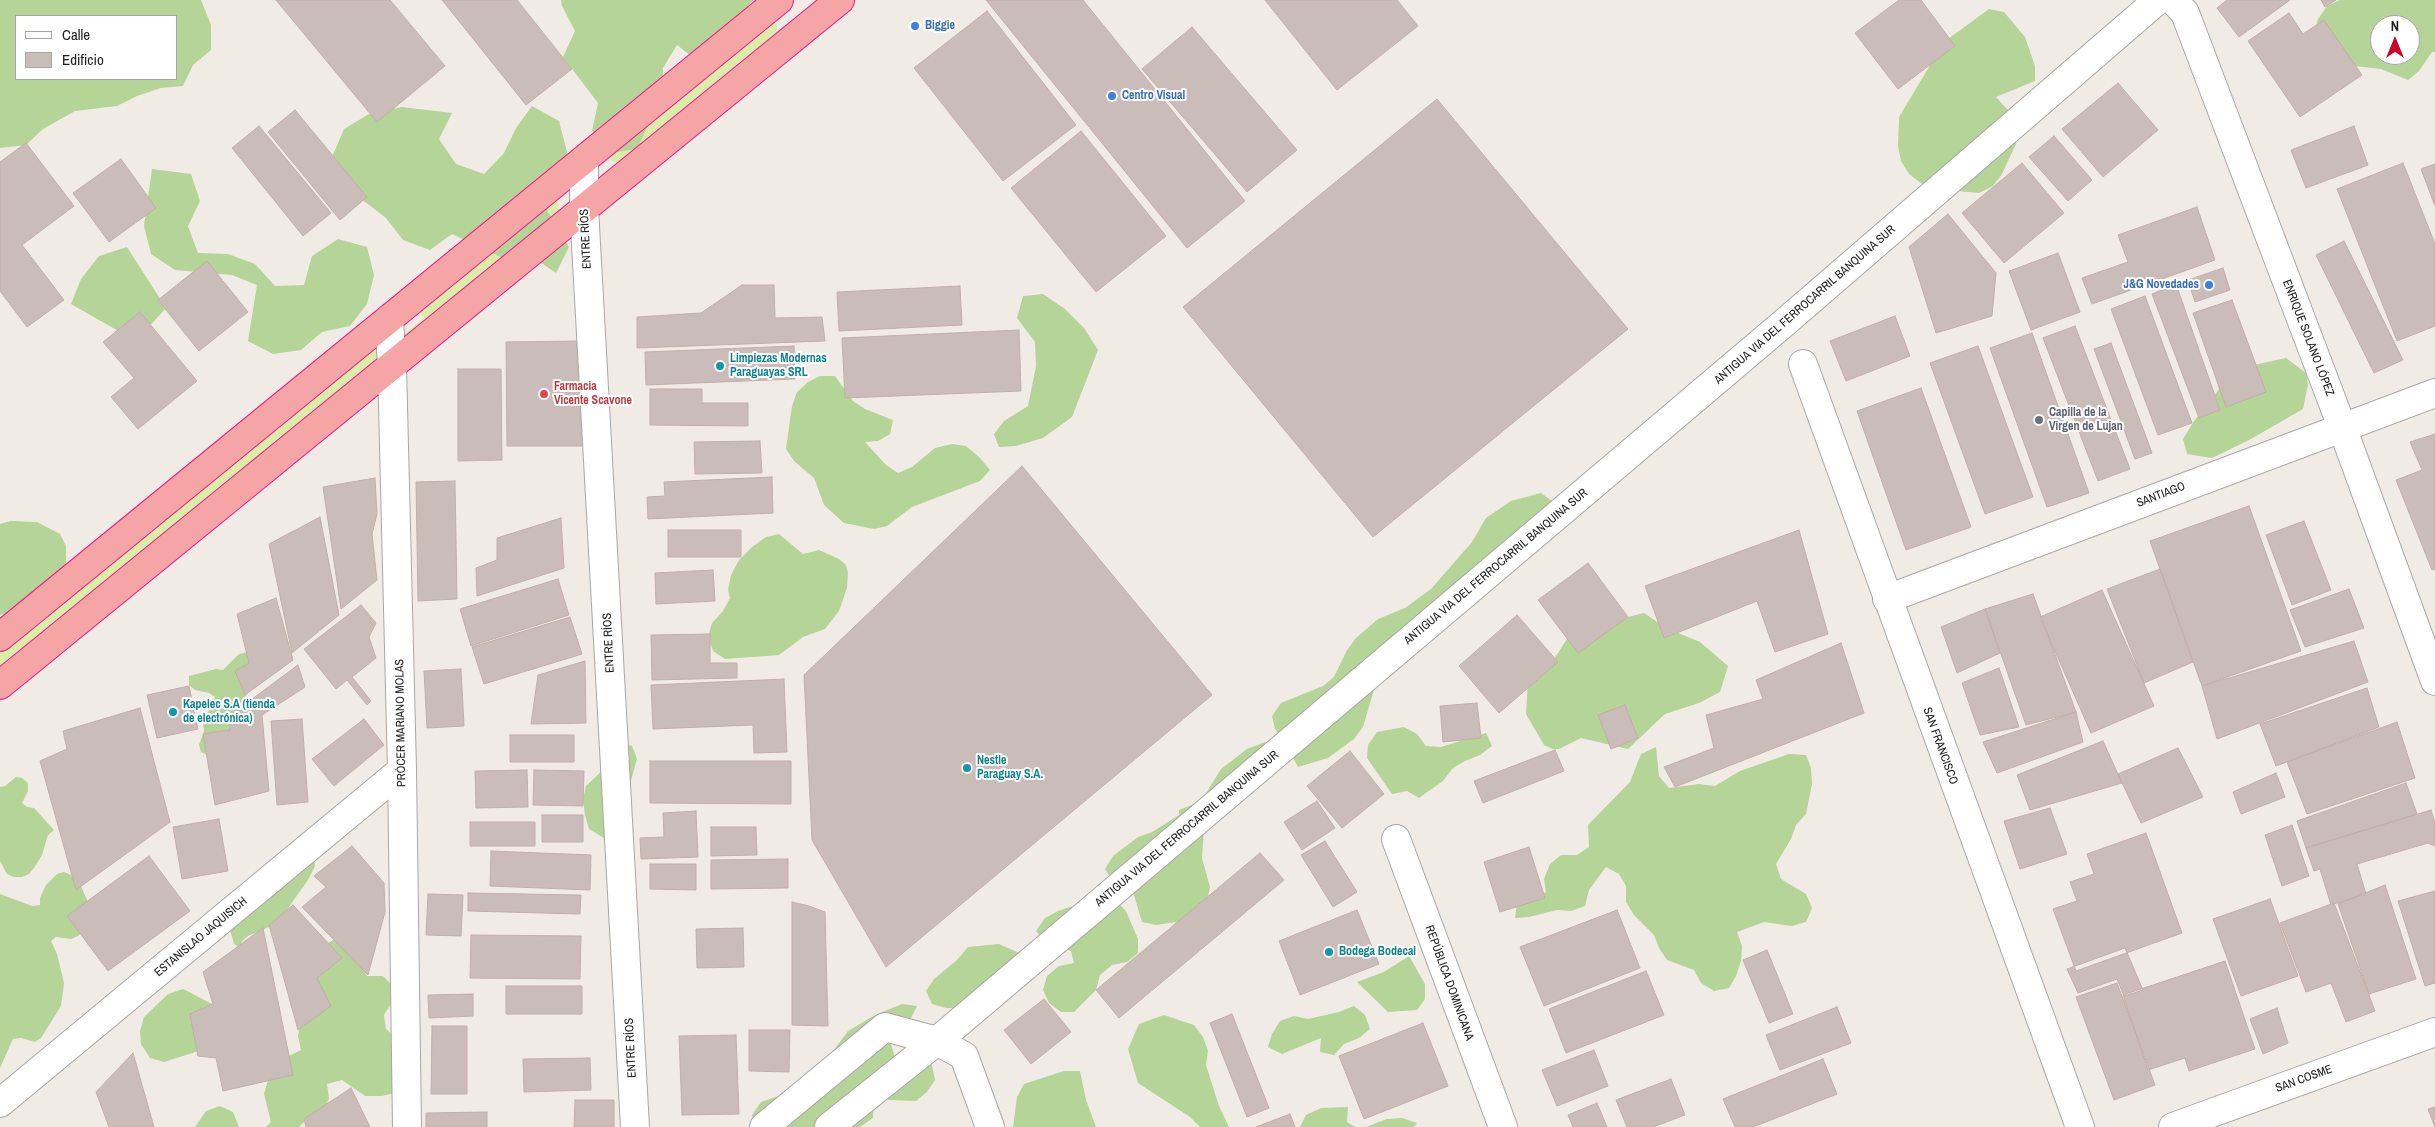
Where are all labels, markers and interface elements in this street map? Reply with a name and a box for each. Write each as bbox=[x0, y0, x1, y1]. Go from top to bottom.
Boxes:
legend bbox=[15, 15, 178, 80]
north arrow bbox=[2370, 15, 2420, 65]
text: N bbox=[2391, 17, 2399, 35]
place label: Biggie bbox=[925, 19, 955, 33]
marker: Biggie bbox=[909, 20, 921, 32]
text: Calle bbox=[62, 24, 90, 45]
text: Edificio bbox=[62, 49, 104, 70]
place label: Centro Visual bbox=[1122, 89, 1185, 103]
marker: Centro Visual bbox=[1106, 90, 1118, 102]
street label: ENTRE RÍOS bbox=[577, 209, 595, 269]
street label: ANTIGUA VIA DEL FERROCARRIL BANQUINA SUR bbox=[1712, 222, 1898, 388]
place label: J&G Novedades bbox=[2124, 278, 2199, 292]
street label: ENRIQUE SOLANO LÓPEZ bbox=[2279, 278, 2337, 398]
marker: J&G Novedades bbox=[2203, 279, 2215, 291]
place label: Limpiezas Modernas Paraguayas SRL bbox=[730, 352, 827, 380]
marker: Limpiezas Modernas Paraguayas SRL bbox=[714, 360, 726, 372]
place label: Farmacia Vicente Scavone bbox=[554, 380, 632, 408]
marker: Farmacia Vicente Scavone bbox=[538, 388, 550, 400]
place label: Capilla de la Virgen de Lujan bbox=[2049, 406, 2123, 434]
marker: Capilla de la Virgen de Lujan bbox=[2033, 414, 2045, 426]
street label: SANTIAGO bbox=[2135, 479, 2187, 511]
street label: ANTIGUA VIA DEL FERROCARRIL BANQUINA SUR bbox=[1401, 486, 1591, 648]
street label: ENTRE RÍOS bbox=[600, 613, 618, 673]
street label: PRÓCER MARIANO MOLAS bbox=[393, 659, 409, 787]
place label: Kapelec S.A (tienda de electrónica) bbox=[183, 698, 275, 726]
marker: Kapelec S.A (tienda de electrónica) bbox=[167, 706, 179, 718]
street label: SAN FRANCISCO bbox=[1919, 706, 1961, 786]
street label: ANTIGUA VIA DEL FERROCARRIL BANQUINA SUR bbox=[1092, 748, 1282, 910]
place label: Nestle Paraguay S.A. bbox=[977, 754, 1043, 782]
marker: Nestle Paraguay S.A. bbox=[961, 762, 973, 774]
street label: ESTANISLAO JAQUISICH bbox=[152, 894, 250, 980]
street label: REPÚBLICA DOMINICANA bbox=[1421, 924, 1477, 1042]
place label: Bodega Bodecal bbox=[1339, 945, 1416, 959]
marker: Bodega Bodecal bbox=[1323, 946, 1335, 958]
street label: ENTRE RÍOS bbox=[622, 1018, 640, 1078]
street label: SAN COSME bbox=[2274, 1062, 2334, 1096]

